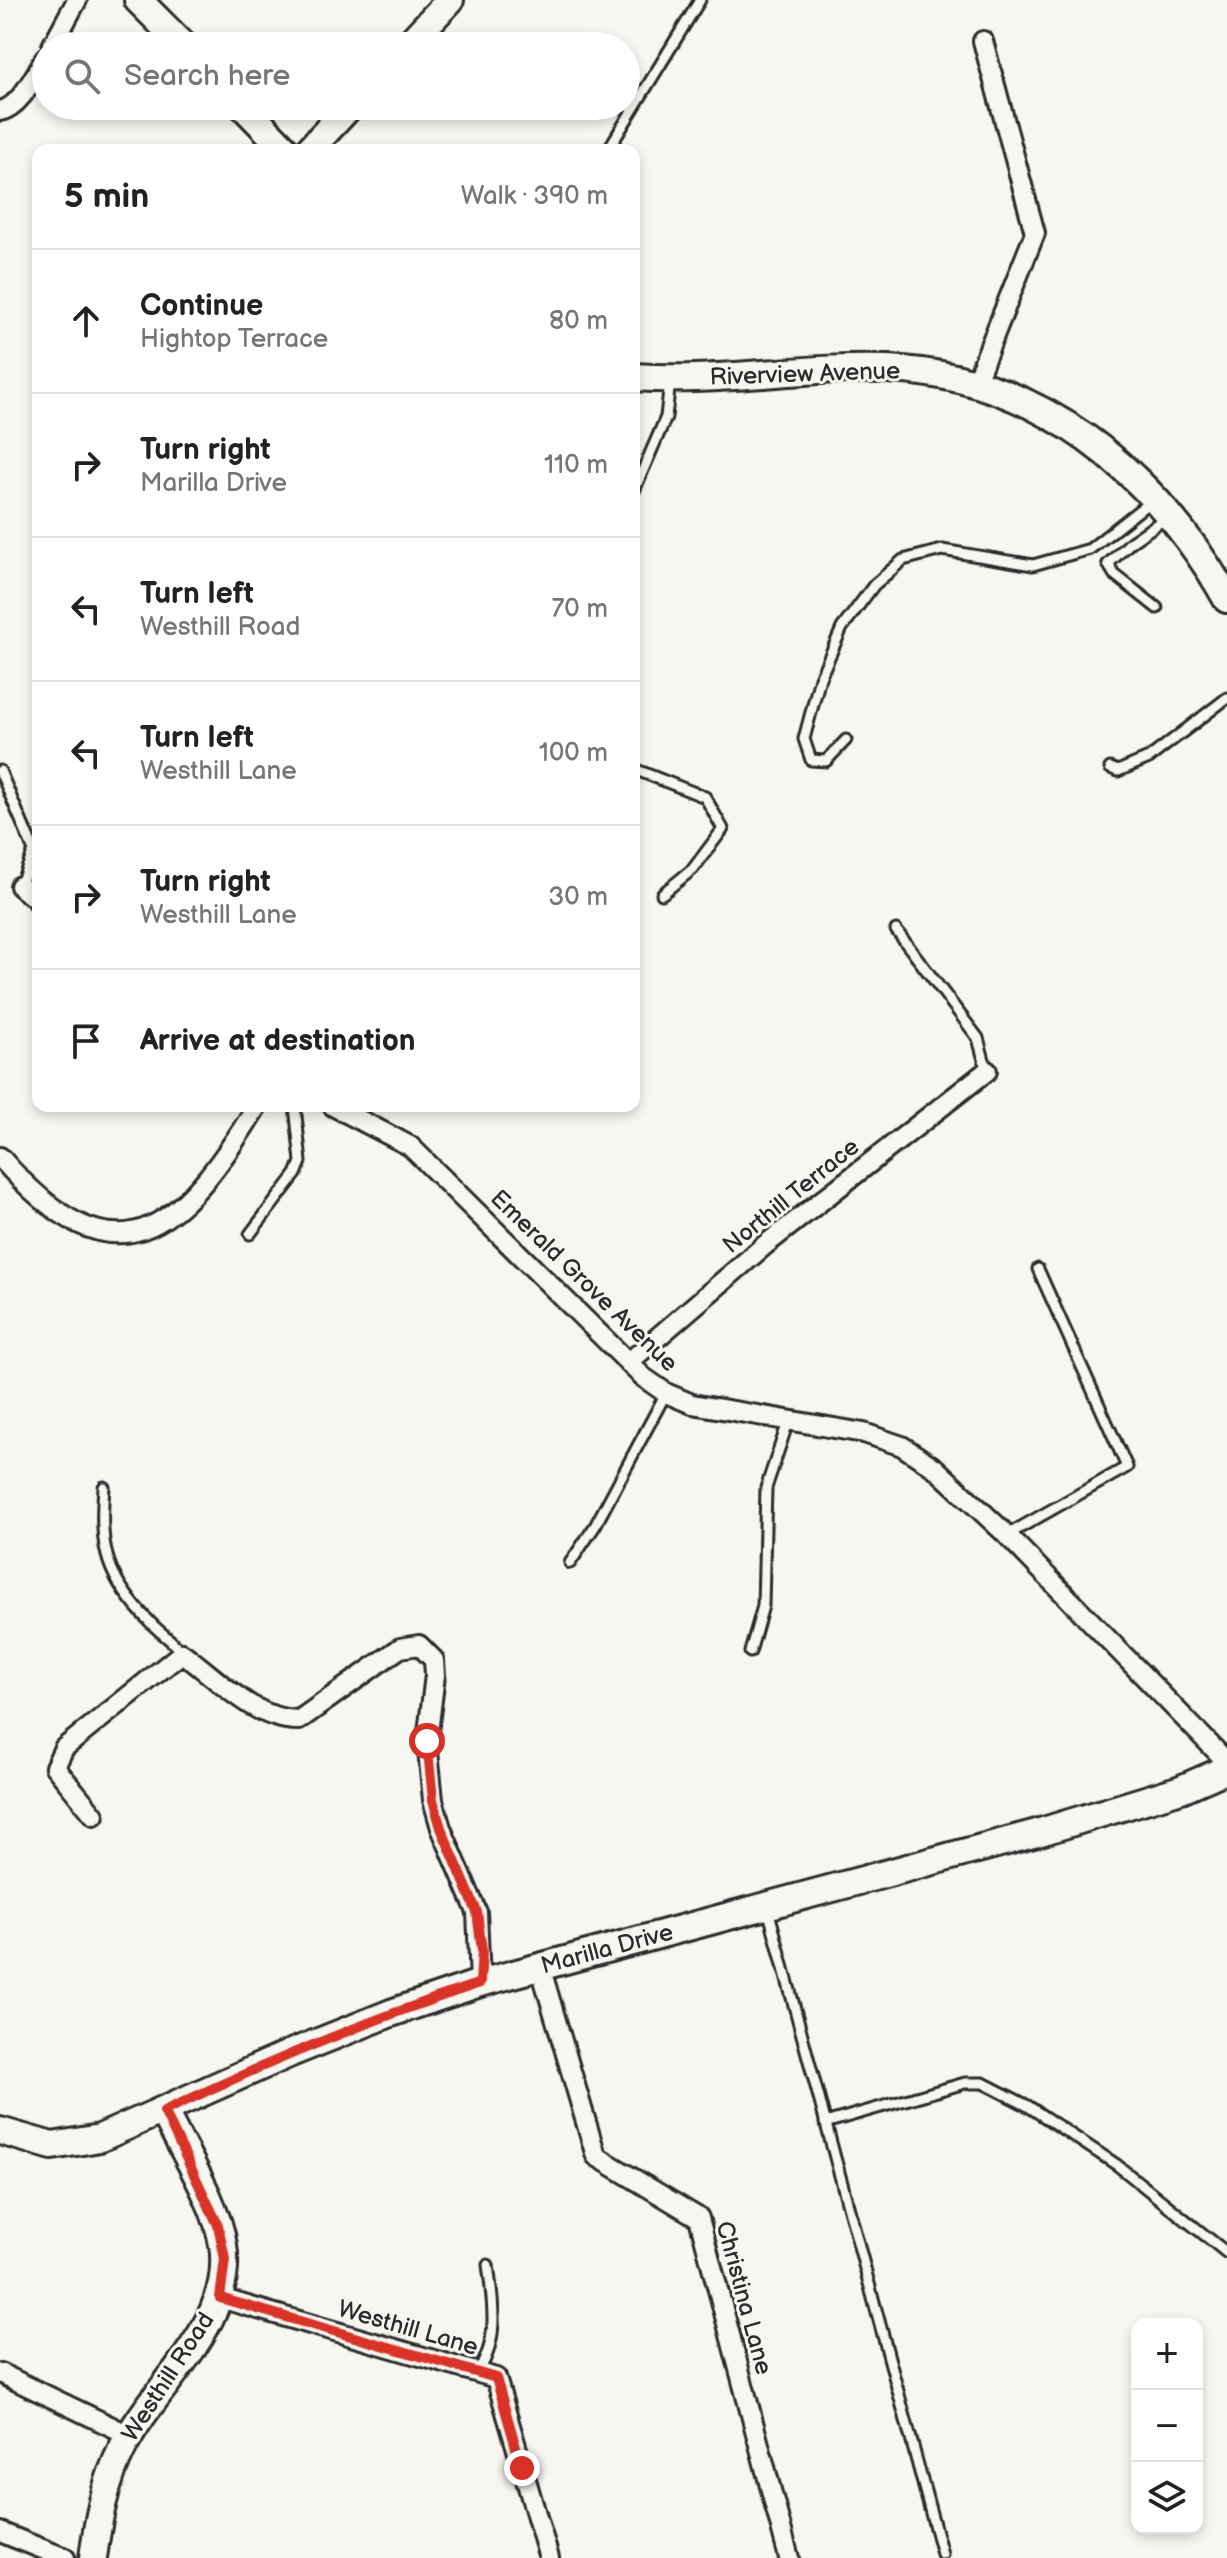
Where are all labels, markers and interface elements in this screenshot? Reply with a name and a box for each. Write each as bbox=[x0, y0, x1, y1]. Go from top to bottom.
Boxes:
search box bbox=[32, 32, 640, 120]
icon: search bbox=[60, 54, 104, 98]
text: Search here bbox=[124, 58, 290, 94]
text: 5 min bbox=[64, 176, 149, 217]
text: Walk · 390 m bbox=[461, 181, 608, 212]
text: Continue bbox=[140, 288, 263, 324]
icon: ahead bbox=[64, 299, 108, 343]
text: 80 m bbox=[549, 306, 608, 337]
text: Hightop Terrace bbox=[140, 324, 328, 355]
street label: Riverview Avenue bbox=[709, 356, 901, 392]
text: Turn right bbox=[140, 432, 271, 468]
icon: right bbox=[64, 443, 108, 487]
text: 110 m bbox=[544, 450, 608, 481]
text: Marilla Drive bbox=[140, 468, 287, 499]
text: Turn left bbox=[140, 576, 254, 612]
icon: left bbox=[64, 587, 108, 631]
text: 70 m bbox=[551, 594, 608, 625]
text: Westhill Road bbox=[140, 612, 300, 643]
text: Turn left bbox=[140, 720, 254, 756]
icon: left bbox=[64, 731, 108, 775]
text: 100 m bbox=[539, 738, 608, 769]
text: Westhill Lane bbox=[140, 756, 297, 787]
text: Turn right bbox=[140, 864, 271, 900]
icon: right bbox=[64, 875, 108, 919]
text: 30 m bbox=[548, 882, 608, 913]
text: Westhill Lane bbox=[140, 900, 297, 931]
icon: arrive bbox=[64, 1019, 108, 1063]
text: Arrive at destination bbox=[140, 1023, 416, 1059]
street label: Northill Terrace bbox=[717, 1132, 865, 1260]
street label: Emerald Grove Avenue bbox=[484, 1184, 684, 1378]
route start bbox=[409, 1723, 445, 1759]
street label: Marilla Drive bbox=[538, 1917, 676, 1981]
street label: Christina Lane bbox=[710, 2218, 778, 2378]
street label: Westhill Lane bbox=[335, 2294, 481, 2362]
street label: Westhill Road bbox=[116, 2307, 220, 2447]
map controls bbox=[1131, 2318, 1203, 2534]
button: + bbox=[1131, 2318, 1203, 2390]
button: − bbox=[1131, 2390, 1203, 2462]
route end bbox=[504, 2450, 540, 2486]
button: layers bbox=[1131, 2462, 1203, 2534]

